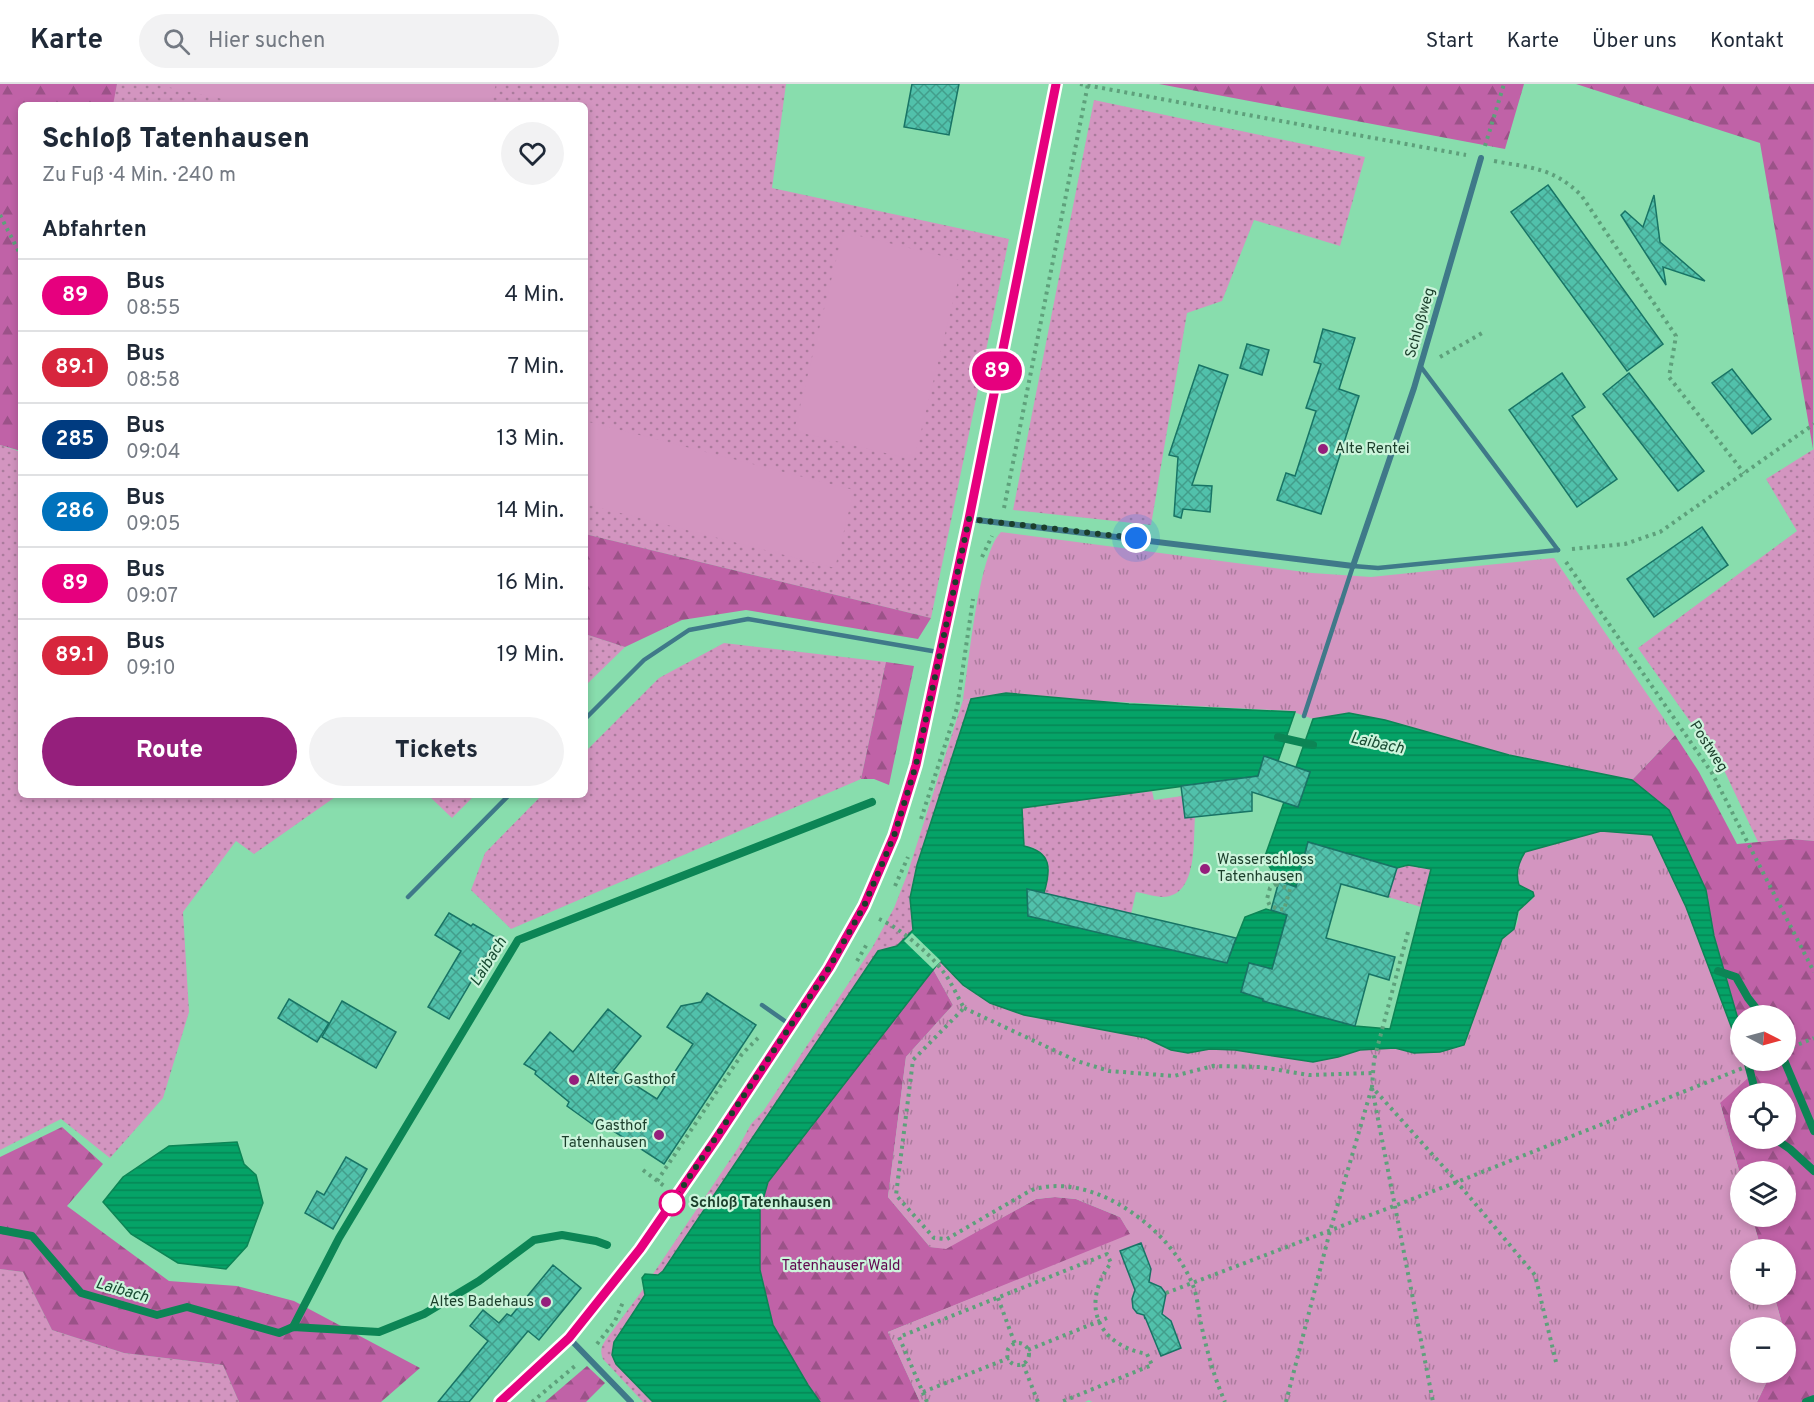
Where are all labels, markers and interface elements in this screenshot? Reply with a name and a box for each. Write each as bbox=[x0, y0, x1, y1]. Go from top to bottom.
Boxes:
search box bbox=[139, 14, 559, 68]
text: Karte bbox=[30, 23, 103, 59]
icon: search bbox=[160, 25, 193, 58]
text: Hier suchen bbox=[208, 28, 325, 55]
text: Start bbox=[1426, 28, 1474, 55]
text: Karte bbox=[1507, 28, 1559, 55]
text: Über uns bbox=[1592, 28, 1677, 55]
text: Kontakt bbox=[1710, 28, 1784, 55]
text: Schloß Tatenhausen bbox=[42, 122, 310, 158]
button: heart bbox=[501, 122, 564, 185]
text: Zu Fuß · 4 Min. · 240 m bbox=[42, 163, 236, 189]
text: Abfahrten bbox=[42, 217, 147, 244]
text: Bus bbox=[126, 269, 165, 296]
text: 89 bbox=[62, 282, 88, 309]
text: 4 Min. bbox=[504, 282, 564, 309]
street label: Schloßweg bbox=[1402, 285, 1440, 361]
text: 08:55 bbox=[126, 296, 180, 322]
text: Bus bbox=[126, 341, 165, 368]
line badge: 89 bbox=[970, 352, 1024, 390]
text: 89.1 bbox=[55, 354, 95, 381]
text: 7 Min. bbox=[507, 354, 564, 381]
text: 89 bbox=[984, 358, 1010, 385]
text: 08:58 bbox=[126, 368, 180, 394]
text: Bus bbox=[126, 413, 165, 440]
text: 285 bbox=[56, 426, 94, 453]
text: 13 Min. bbox=[497, 426, 564, 453]
text: 09:04 bbox=[126, 440, 181, 466]
place label: Alte Rentei bbox=[1335, 440, 1410, 459]
marker: Alte Rentei bbox=[1316, 442, 1330, 456]
text: Bus bbox=[126, 485, 165, 512]
text: 286 bbox=[56, 498, 94, 525]
text: 14 Min. bbox=[497, 498, 564, 525]
text: 09:05 bbox=[126, 512, 181, 538]
your location bbox=[1121, 523, 1151, 553]
text: Bus bbox=[126, 557, 165, 584]
text: 89 bbox=[62, 570, 88, 597]
text: 16 Min. bbox=[497, 570, 564, 597]
text: 09:07 bbox=[126, 584, 178, 610]
text: Bus bbox=[126, 629, 165, 656]
text: 89.1 bbox=[55, 642, 95, 669]
text: 19 Min. bbox=[497, 642, 564, 669]
text: 09:10 bbox=[126, 656, 176, 682]
button: Route bbox=[42, 717, 297, 786]
button: Tickets bbox=[309, 717, 564, 786]
street label: Postweg bbox=[1684, 718, 1732, 776]
water label: Laibach bbox=[1348, 729, 1406, 759]
place label: Wasserschloss Tatenhausen bbox=[1217, 851, 1314, 887]
marker: Wasserschloss Tatenhausen bbox=[1198, 862, 1212, 876]
water label: Laibach bbox=[466, 933, 512, 990]
north arrow bbox=[1730, 1005, 1796, 1071]
map controls bbox=[1730, 1005, 1796, 1383]
place label: Alter Gasthof bbox=[586, 1071, 676, 1090]
marker: Alter Gasthof bbox=[567, 1073, 581, 1087]
button: locate bbox=[1730, 1083, 1796, 1149]
place label: Gasthof Tatenhausen bbox=[561, 1117, 647, 1153]
marker: Gasthof Tatenhausen bbox=[652, 1128, 666, 1142]
button: layers bbox=[1730, 1161, 1796, 1227]
marker: Schloß Tatenhausen bbox=[659, 1190, 685, 1216]
place label: Schloß Tatenhausen bbox=[690, 1194, 831, 1213]
button: + bbox=[1730, 1239, 1796, 1305]
park label: Tatenhauser Wald bbox=[781, 1257, 901, 1276]
water label: Laibach bbox=[93, 1274, 151, 1308]
place label: Altes Badehaus bbox=[429, 1293, 534, 1312]
marker: Altes Badehaus bbox=[539, 1295, 553, 1309]
button: − bbox=[1730, 1317, 1796, 1383]

